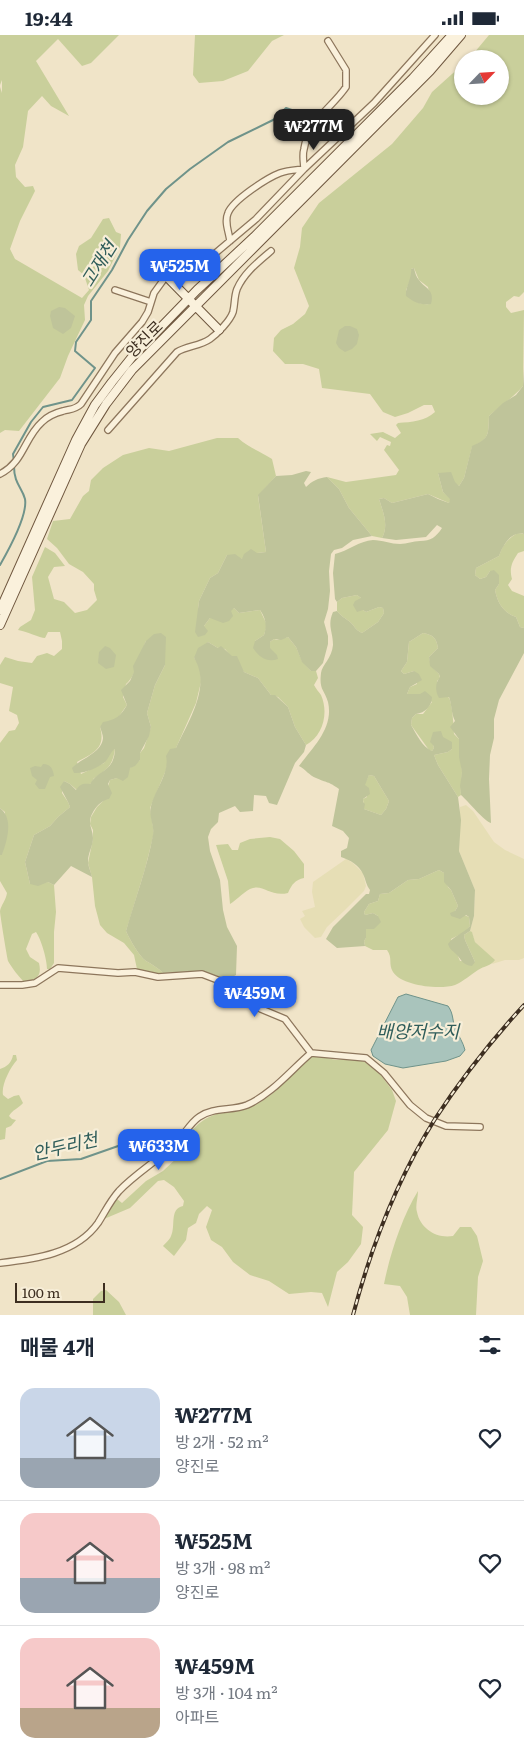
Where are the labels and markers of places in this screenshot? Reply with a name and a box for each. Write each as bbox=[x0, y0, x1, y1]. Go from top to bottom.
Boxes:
pin: ₩277M bbox=[279, 109, 349, 151]
pin: ₩525M bbox=[145, 249, 215, 291]
pin: ₩459M bbox=[220, 975, 290, 1018]
pin: ₩633M bbox=[124, 1129, 194, 1171]

